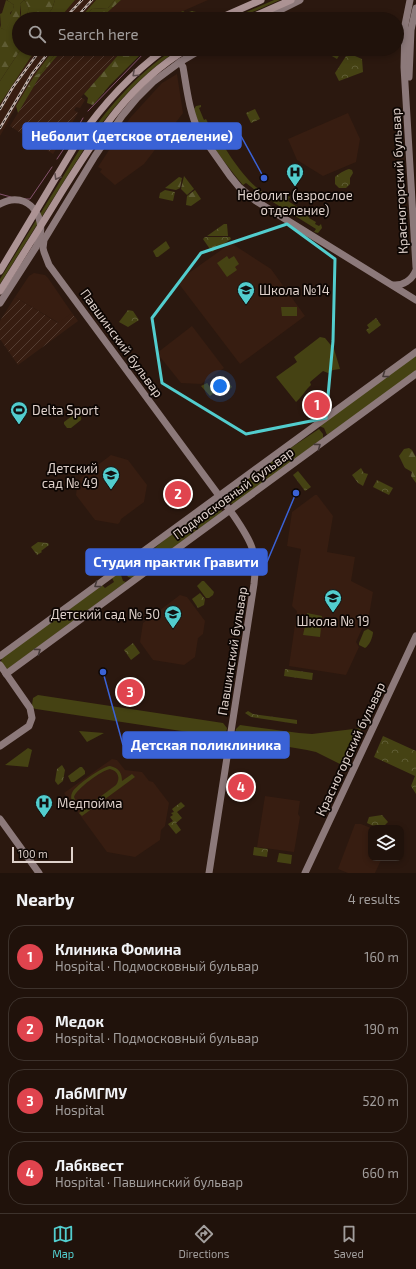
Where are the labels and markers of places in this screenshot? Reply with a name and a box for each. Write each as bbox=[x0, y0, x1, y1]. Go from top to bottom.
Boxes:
callout: Неболит (детское отделение) bbox=[23, 123, 241, 149]
hospital icon: Неболит (взрослое отделение) bbox=[285, 162, 305, 187]
place label: Неболит (взрослое отделение) bbox=[237, 187, 353, 218]
school or university icon: Школа №14 bbox=[236, 280, 256, 305]
place label: Школа №14 bbox=[259, 282, 330, 298]
pin: 1 bbox=[304, 390, 330, 420]
sports icon: Delta Sport bbox=[9, 400, 29, 425]
place label: Delta Sport bbox=[32, 402, 99, 418]
place label: Детский сад № 49 bbox=[42, 460, 98, 491]
school or university icon: Детский сад № 49 bbox=[101, 465, 121, 490]
pin: 2 bbox=[165, 479, 191, 509]
callout: Студия практик Гравити bbox=[86, 549, 267, 575]
school or university icon: Школа № 19 bbox=[323, 588, 343, 613]
school or university icon: Детский сад № 50 bbox=[163, 604, 183, 629]
place label: Детский сад № 50 bbox=[51, 606, 160, 622]
place label: Школа № 19 bbox=[296, 613, 370, 629]
pin: 3 bbox=[117, 677, 143, 707]
callout: Детская поликлиника bbox=[123, 732, 289, 758]
pin: 4 bbox=[228, 772, 254, 802]
hospital icon: Медпойма bbox=[34, 793, 54, 818]
place label: Медпойма bbox=[57, 795, 122, 811]

